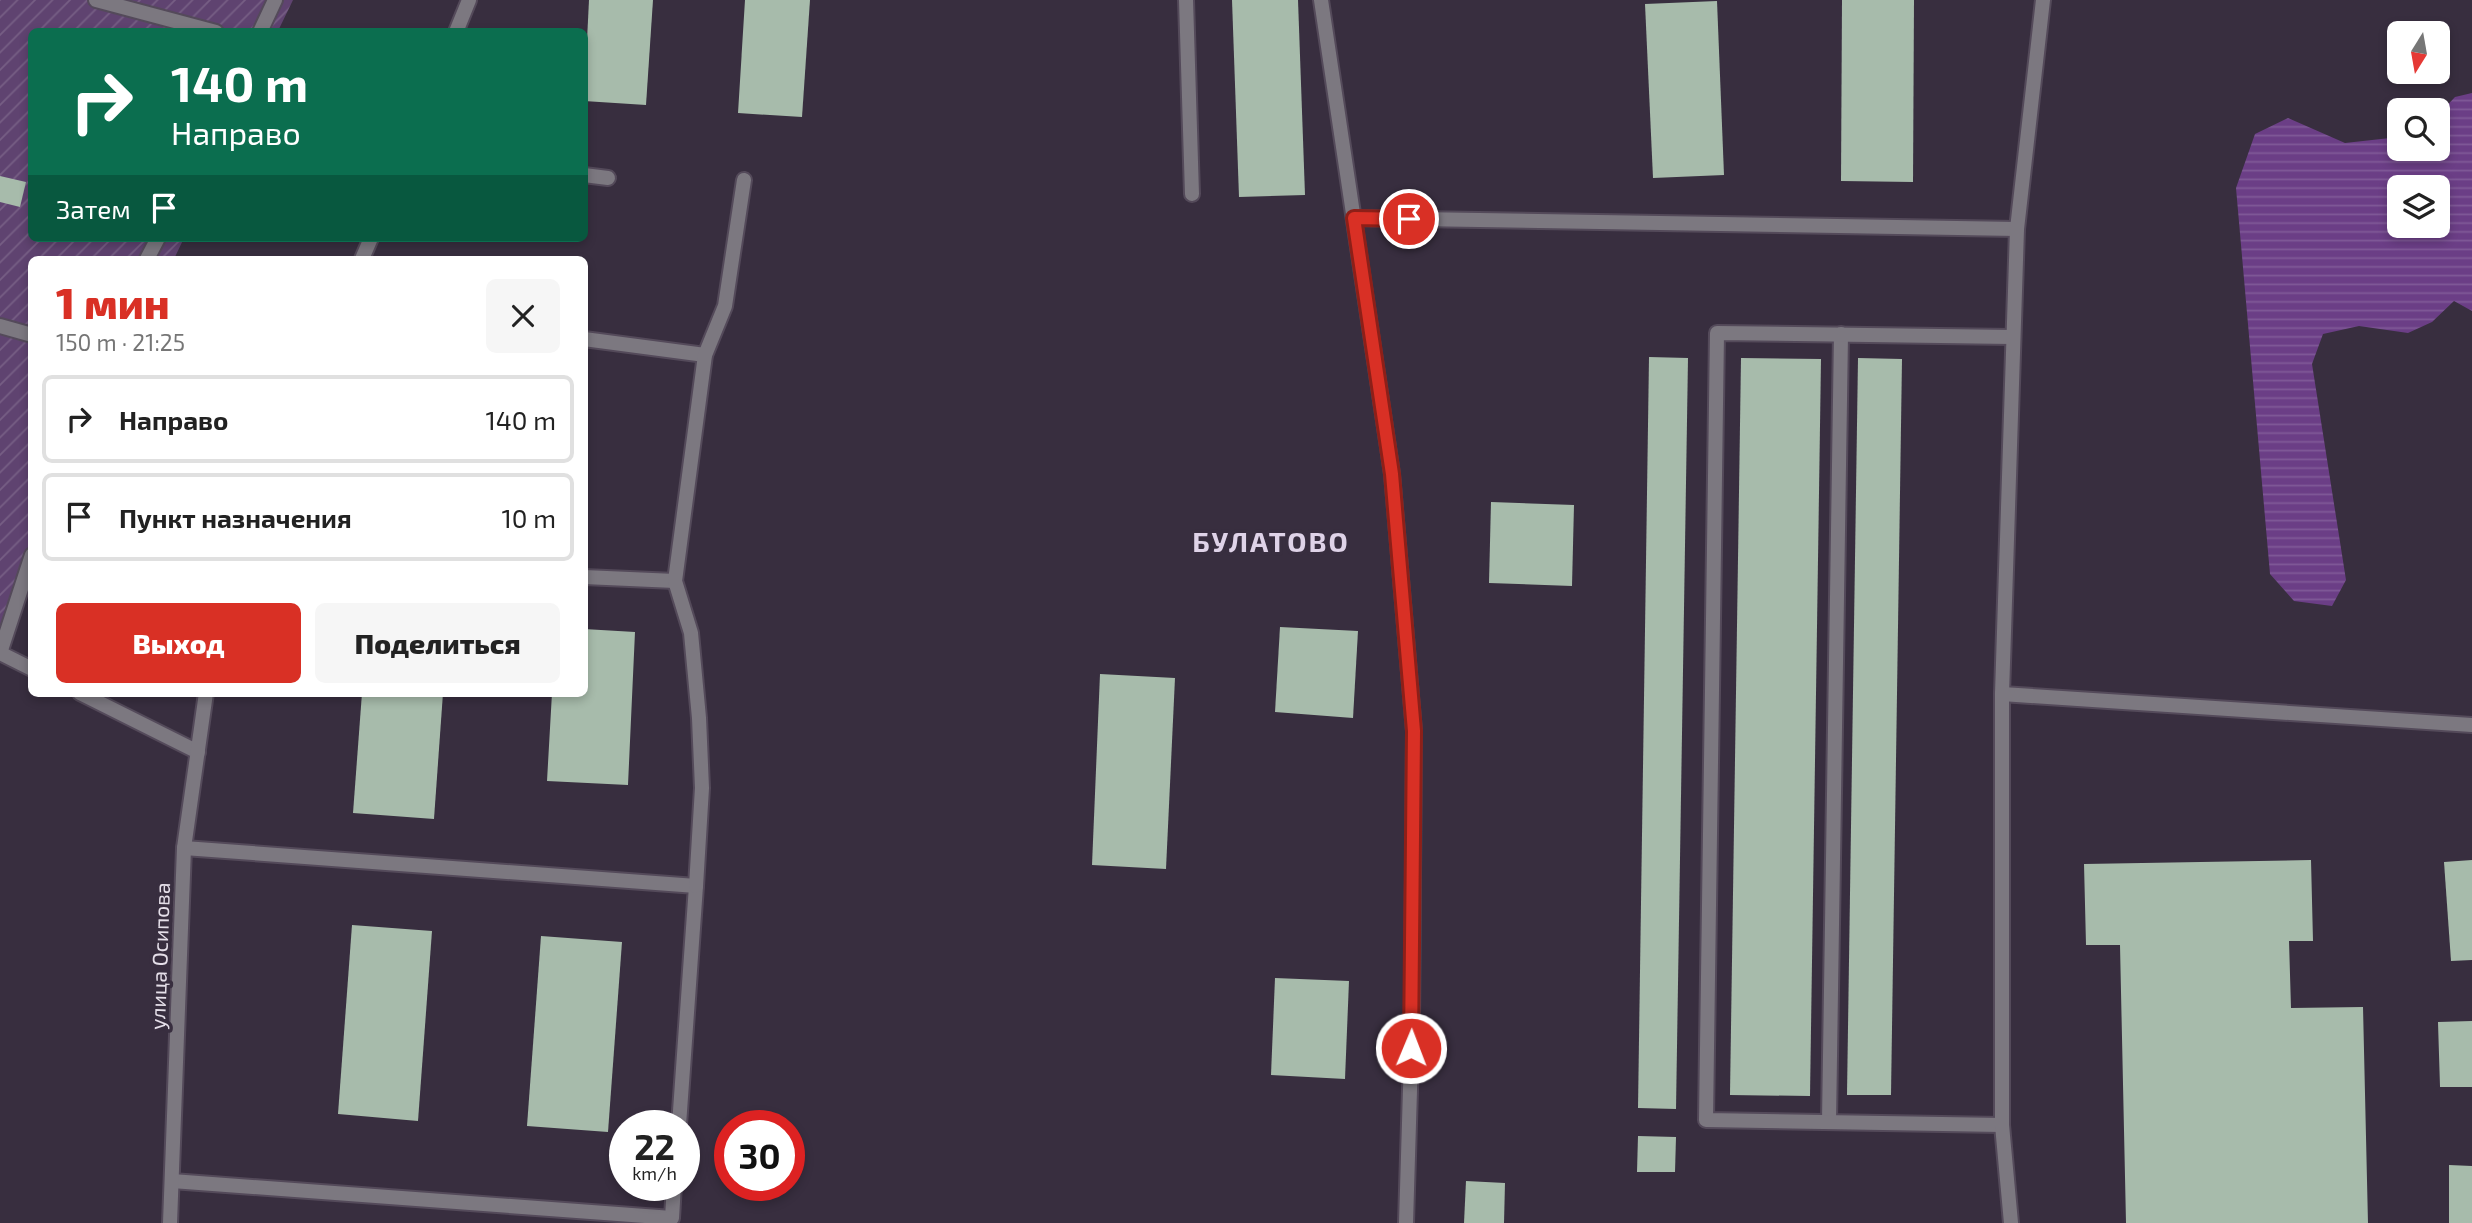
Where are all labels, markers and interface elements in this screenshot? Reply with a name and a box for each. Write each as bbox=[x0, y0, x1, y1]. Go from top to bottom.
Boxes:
north arrow bbox=[2387, 21, 2450, 84]
map controls bbox=[2387, 21, 2450, 238]
text: 140 m bbox=[171, 53, 308, 112]
icon: right bbox=[56, 56, 147, 147]
button: search bbox=[2387, 98, 2450, 161]
text: Направо bbox=[171, 113, 301, 151]
button: layers bbox=[2387, 175, 2450, 238]
icon: arrive bbox=[145, 189, 183, 227]
pin bbox=[1379, 189, 1439, 249]
text: Затем bbox=[56, 193, 131, 224]
icon: arrive bbox=[1390, 200, 1428, 238]
text: 1 мин bbox=[56, 277, 170, 327]
button: close bbox=[486, 279, 560, 353]
text: 150 m · 21:25 bbox=[56, 328, 185, 356]
icon: right bbox=[60, 400, 98, 438]
text: Направо bbox=[119, 404, 228, 435]
text: 140 m bbox=[485, 404, 556, 435]
icon: arrive bbox=[60, 498, 98, 536]
text: Пункт назначения bbox=[119, 502, 352, 533]
text: 10 m bbox=[501, 502, 556, 533]
district label: БУЛАТОВО bbox=[1192, 524, 1350, 558]
button: Выход bbox=[56, 603, 301, 683]
button: Поделиться bbox=[315, 603, 560, 683]
street label: улица Осипова bbox=[144, 882, 175, 1030]
position arrow bbox=[1374, 1011, 1448, 1085]
speed limit sign: 30 bbox=[714, 1110, 805, 1201]
text: 22 bbox=[634, 1125, 675, 1167]
text: km/h bbox=[632, 1162, 677, 1184]

